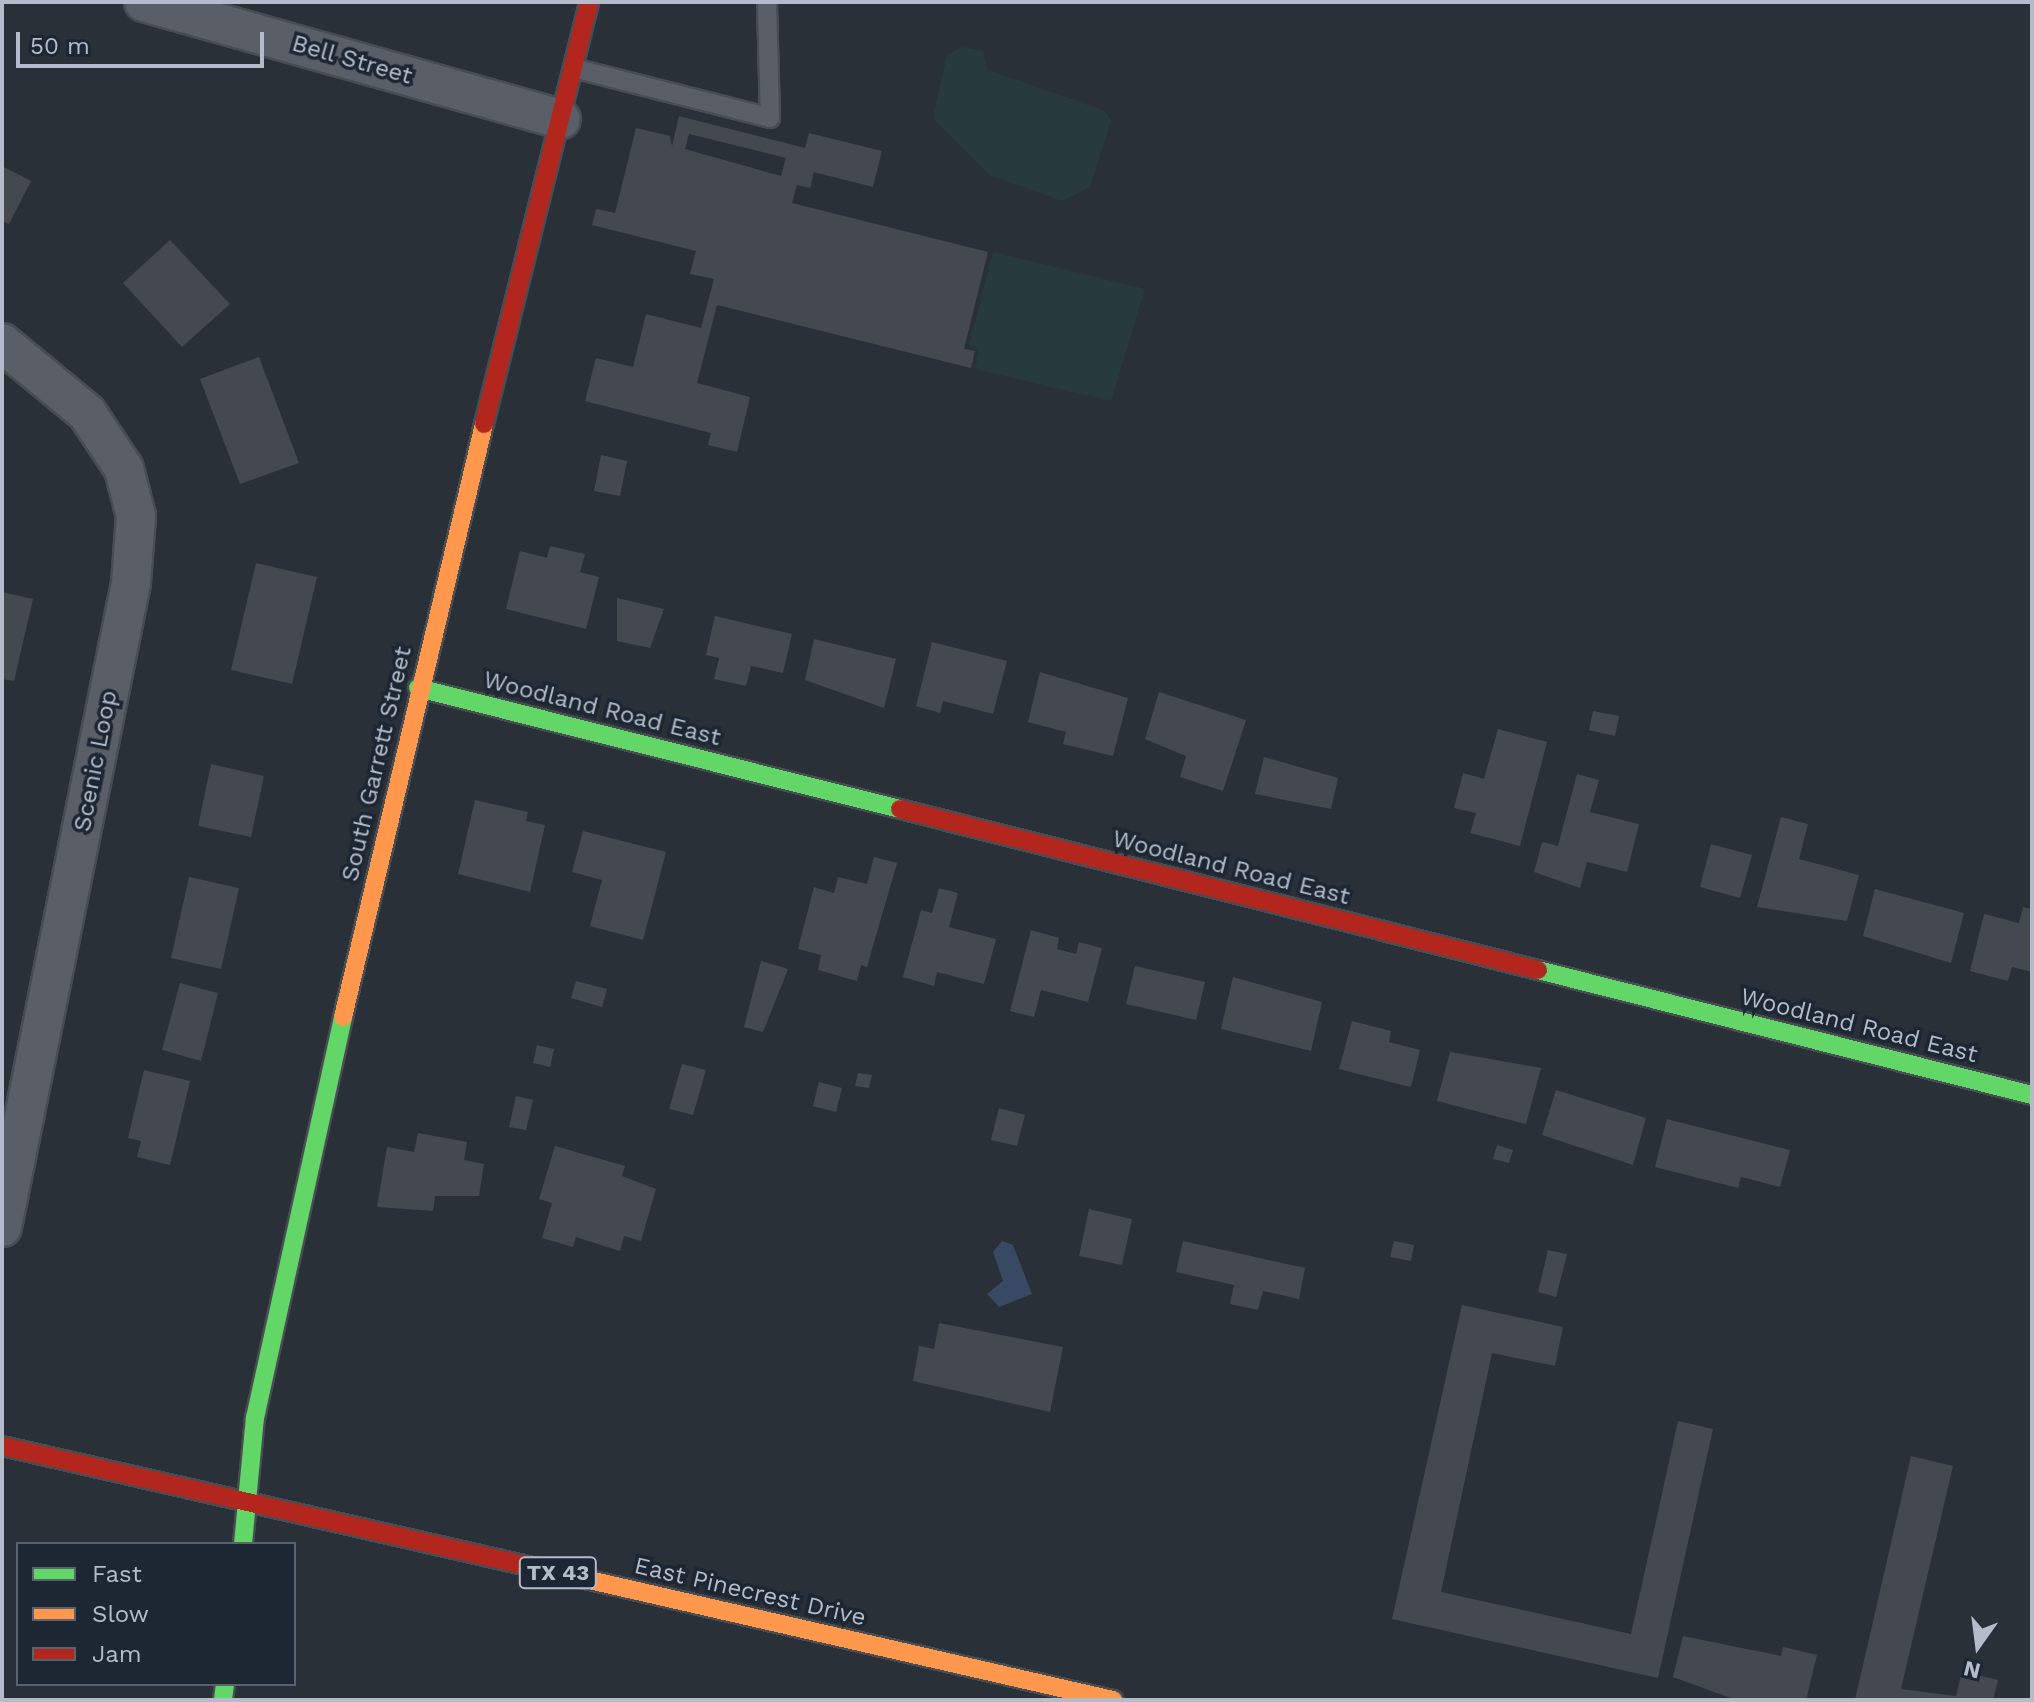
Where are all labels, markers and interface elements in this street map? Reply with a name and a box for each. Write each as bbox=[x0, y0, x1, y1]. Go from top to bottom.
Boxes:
scale bar bbox=[20, 16, 268, 66]
street label: Bell Street bbox=[288, 29, 416, 91]
text: 50 m bbox=[30, 32, 90, 60]
street label: South Garrett Street bbox=[336, 644, 418, 884]
street label: Woodland Road East bbox=[480, 666, 724, 752]
street label: Scenic Loop bbox=[68, 688, 124, 834]
street label: Woodland Road East bbox=[1109, 825, 1353, 911]
street label: Woodland Road East bbox=[1737, 983, 1981, 1069]
legend bbox=[16, 1542, 296, 1686]
street label: East Pinecrest Drive bbox=[631, 1551, 869, 1633]
road number: TX 43 bbox=[518, 1555, 598, 1591]
text: Fast bbox=[92, 1560, 142, 1588]
text: Slow bbox=[92, 1600, 149, 1628]
north arrow bbox=[1938, 1606, 2018, 1686]
text: Jam bbox=[92, 1640, 142, 1668]
text: N bbox=[1961, 1656, 1983, 1684]

